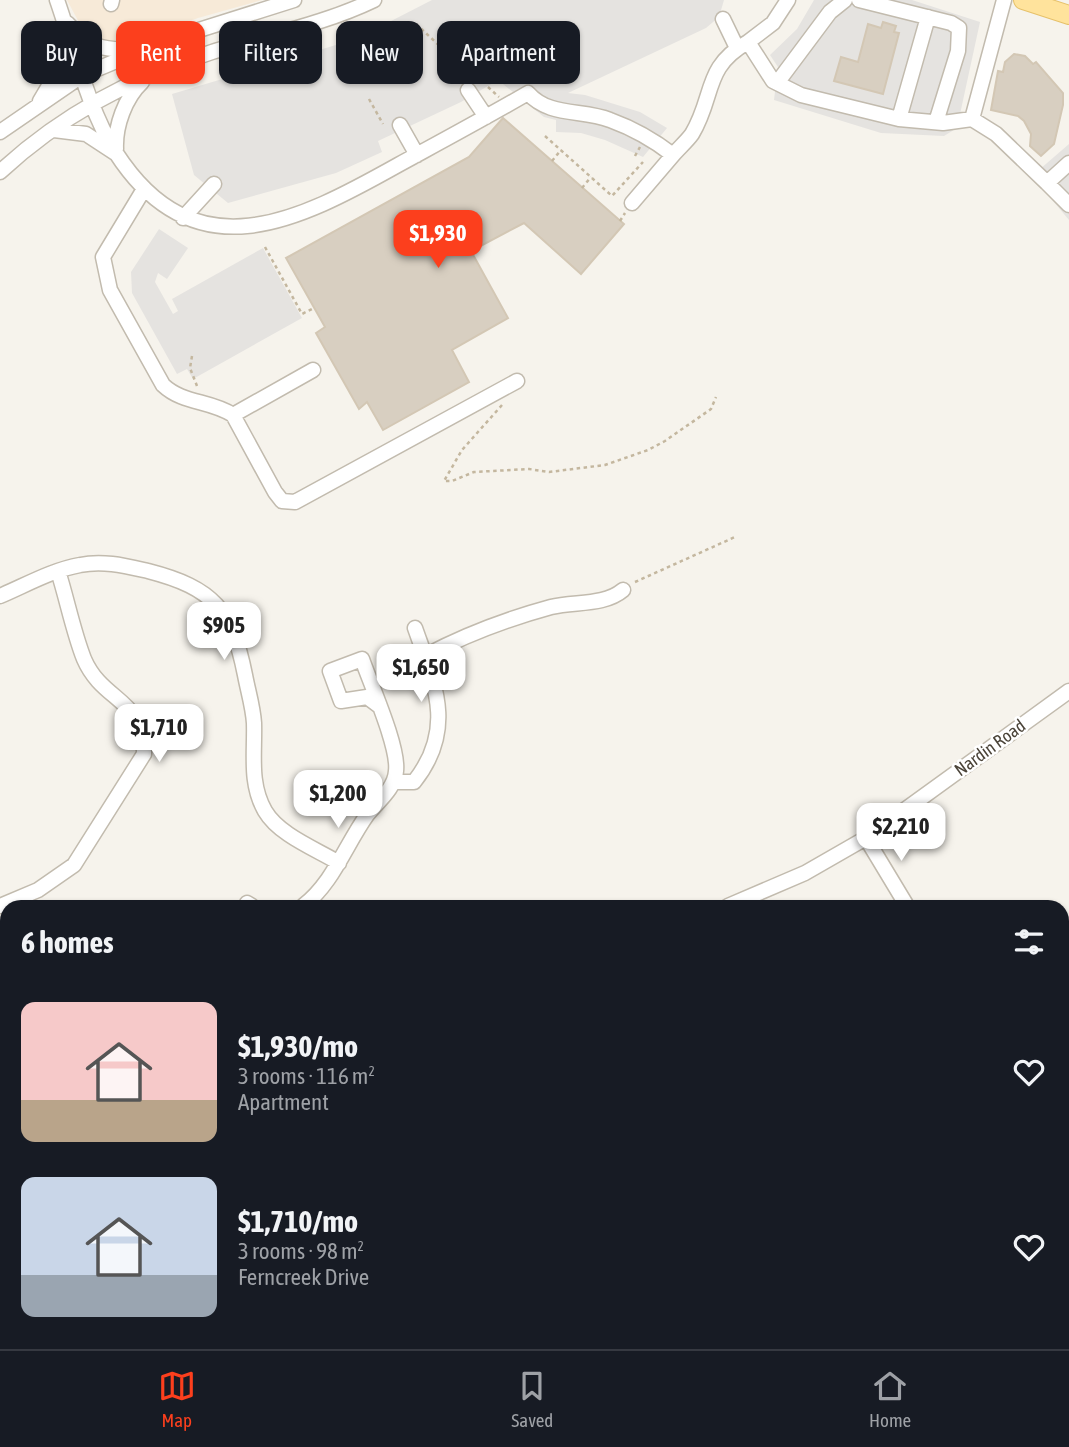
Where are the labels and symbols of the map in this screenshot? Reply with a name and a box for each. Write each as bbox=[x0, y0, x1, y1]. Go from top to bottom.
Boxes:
pin: $1,930 bbox=[381, 210, 495, 270]
pin: $905 bbox=[183, 602, 265, 662]
pin: $1,650 bbox=[364, 644, 478, 704]
pin: $1,710 bbox=[102, 704, 216, 764]
street label: Nardin Road bbox=[950, 715, 1029, 780]
pin: $1,200 bbox=[281, 770, 395, 830]
pin: $2,210 bbox=[844, 804, 958, 863]

